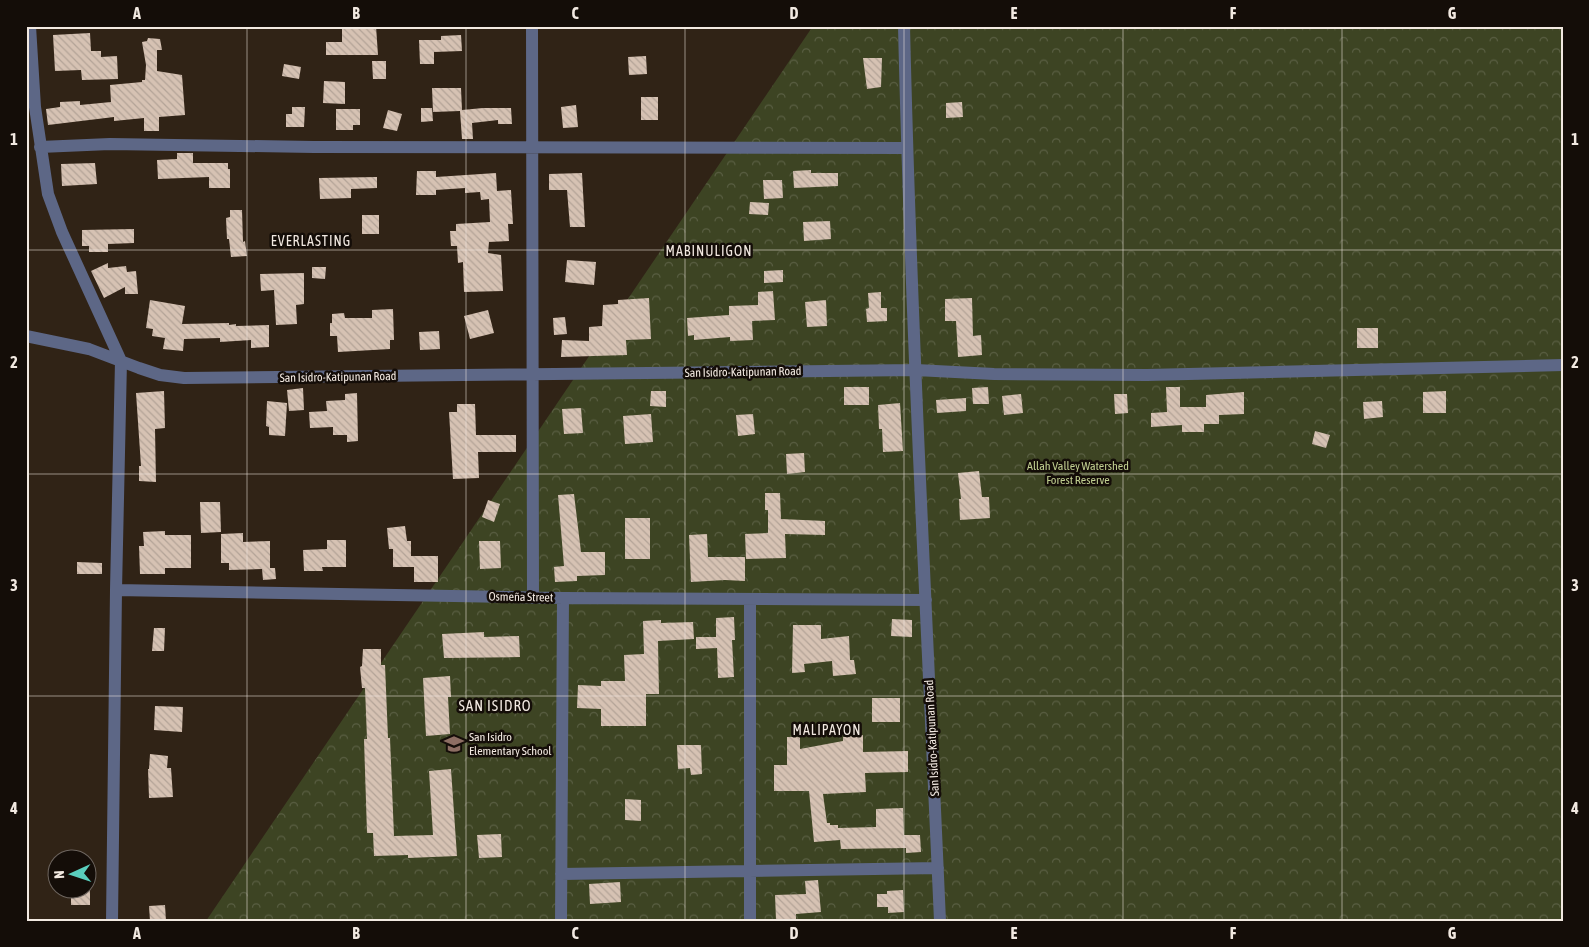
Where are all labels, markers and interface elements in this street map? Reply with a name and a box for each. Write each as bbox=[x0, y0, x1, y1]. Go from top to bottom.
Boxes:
text: A bbox=[132, 4, 141, 22]
text: B bbox=[352, 4, 360, 22]
text: C bbox=[571, 4, 579, 22]
text: D bbox=[790, 4, 799, 22]
text: E bbox=[1011, 4, 1018, 22]
text: F bbox=[1230, 4, 1237, 22]
text: G bbox=[1448, 4, 1457, 22]
text: 1 bbox=[10, 130, 18, 148]
text: 1 bbox=[1571, 130, 1579, 148]
district label: EVERLASTING bbox=[271, 233, 351, 249]
district label: MABINULIGON bbox=[666, 243, 752, 259]
text: 2 bbox=[10, 353, 18, 371]
text: 2 bbox=[1571, 353, 1579, 371]
street label: San Isidro-Katipunan Road bbox=[685, 364, 801, 380]
street label: San Isidro-Katipunan Road bbox=[280, 369, 396, 385]
park label: Allah Valley Watershed Forest Reserve bbox=[1027, 459, 1129, 487]
text: 3 bbox=[10, 576, 18, 594]
text: 3 bbox=[1571, 576, 1579, 594]
street label: Osmeña Street bbox=[489, 589, 554, 605]
street label: San Isidro-Katipunan Road bbox=[922, 679, 942, 797]
district label: SAN ISIDRO bbox=[458, 697, 532, 714]
district label: MALIPAYON bbox=[793, 722, 861, 738]
place label: San Isidro Elementary School bbox=[469, 730, 552, 758]
school or university icon: San Isidro Elementary School bbox=[443, 733, 465, 755]
text: 4 bbox=[9, 799, 18, 817]
text: 4 bbox=[1570, 799, 1579, 817]
north arrow bbox=[48, 850, 98, 900]
text: N bbox=[51, 870, 67, 879]
text: A bbox=[132, 924, 141, 942]
text: B bbox=[352, 924, 360, 942]
text: C bbox=[571, 924, 579, 942]
text: D bbox=[790, 924, 799, 942]
text: E bbox=[1011, 924, 1018, 942]
text: F bbox=[1230, 924, 1237, 942]
text: G bbox=[1448, 924, 1457, 942]

